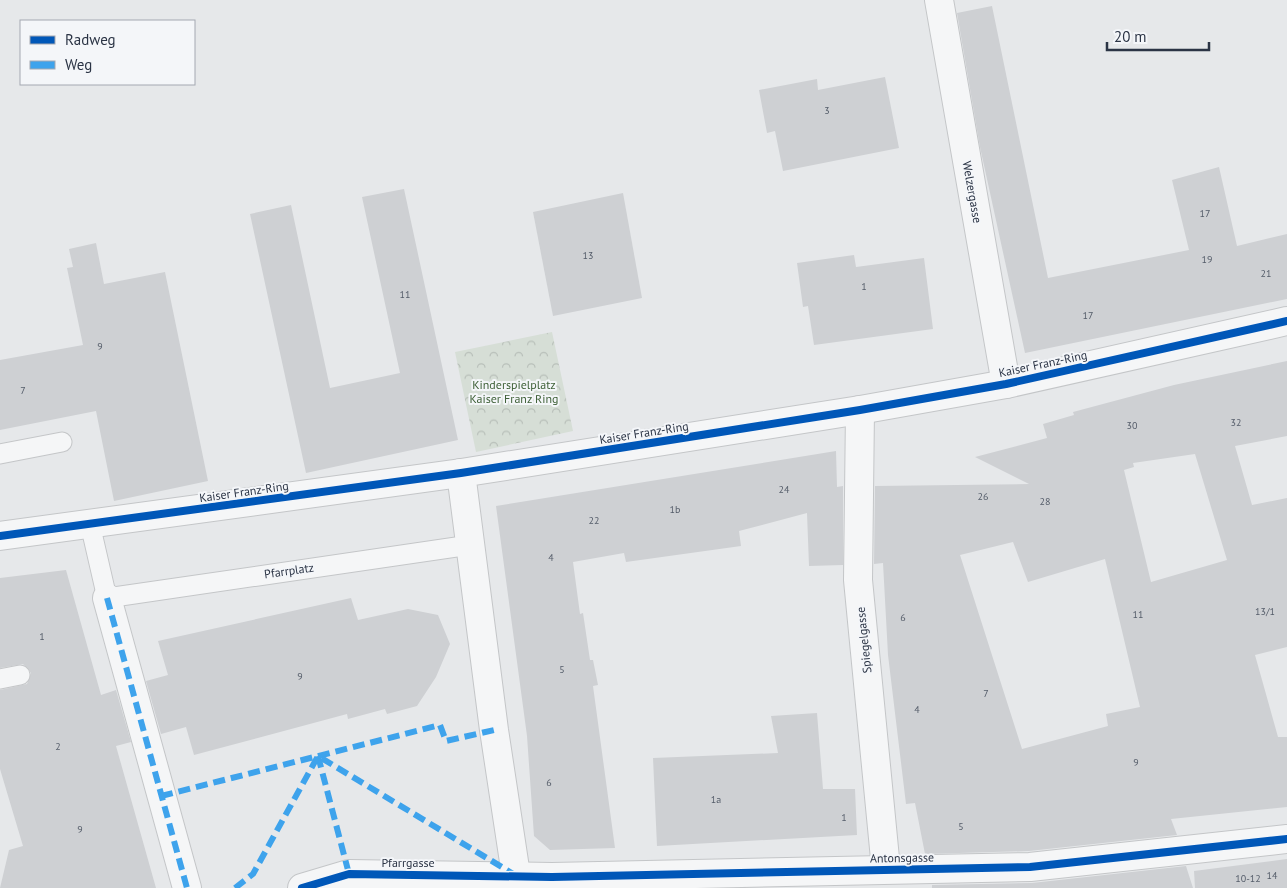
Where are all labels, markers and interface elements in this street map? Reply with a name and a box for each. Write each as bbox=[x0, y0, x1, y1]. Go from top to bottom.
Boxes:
legend bbox=[20, 20, 195, 85]
scale bar bbox=[1107, 20, 1210, 52]
text: 20 m bbox=[1114, 27, 1147, 46]
text: Radweg bbox=[65, 30, 116, 49]
text: Weg bbox=[65, 55, 92, 74]
house number: 3 bbox=[824, 104, 830, 117]
street label: Welzergasse bbox=[960, 160, 985, 224]
house number: 17 bbox=[1200, 207, 1210, 220]
house number: 13 bbox=[583, 249, 593, 262]
house number: 19 bbox=[1202, 253, 1212, 266]
house number: 21 bbox=[1261, 267, 1271, 280]
house number: 1 bbox=[861, 280, 867, 293]
house number: 11 bbox=[400, 288, 410, 301]
house number: 17 bbox=[1083, 309, 1093, 322]
house number: 9 bbox=[97, 340, 103, 353]
street label: Kaiser Franz-Ring bbox=[997, 347, 1088, 380]
park label: Kinderspielplatz Kaiser Franz Ring bbox=[470, 377, 558, 406]
house number: 7 bbox=[20, 384, 26, 397]
house number: 32 bbox=[1231, 416, 1241, 429]
street label: Kaiser Franz-Ring bbox=[598, 418, 690, 447]
house number: 30 bbox=[1127, 419, 1138, 432]
street label: Kaiser Franz-Ring bbox=[198, 478, 290, 505]
house number: 24 bbox=[779, 483, 790, 496]
house number: 26 bbox=[978, 490, 988, 503]
house number: 28 bbox=[1040, 495, 1050, 508]
house number: 1b bbox=[670, 503, 680, 516]
house number: 22 bbox=[589, 514, 599, 527]
house number: 4 bbox=[548, 551, 554, 564]
street label: Pfarrplatz bbox=[263, 560, 315, 581]
house number: 13/1 bbox=[1255, 605, 1275, 618]
street label: Spiegelgasse bbox=[853, 606, 874, 674]
house number: 11 bbox=[1133, 608, 1143, 621]
house number: 6 bbox=[900, 611, 906, 624]
house number: 1 bbox=[39, 630, 45, 643]
house number: 5 bbox=[559, 663, 565, 676]
house number: 9 bbox=[297, 670, 303, 683]
house number: 7 bbox=[983, 687, 989, 700]
house number: 4 bbox=[914, 703, 920, 716]
house number: 2 bbox=[55, 740, 61, 753]
house number: 9 bbox=[1133, 756, 1139, 769]
house number: 6 bbox=[546, 776, 552, 789]
house number: 1a bbox=[711, 793, 721, 806]
house number: 1 bbox=[841, 811, 847, 824]
house number: 5 bbox=[958, 820, 964, 833]
house number: 9 bbox=[77, 823, 83, 836]
street label: Antonsgasse bbox=[870, 849, 934, 866]
street label: Pfarrgasse bbox=[381, 855, 435, 870]
house number: 14 bbox=[1267, 869, 1278, 882]
house number: 10-12 bbox=[1235, 872, 1261, 885]

